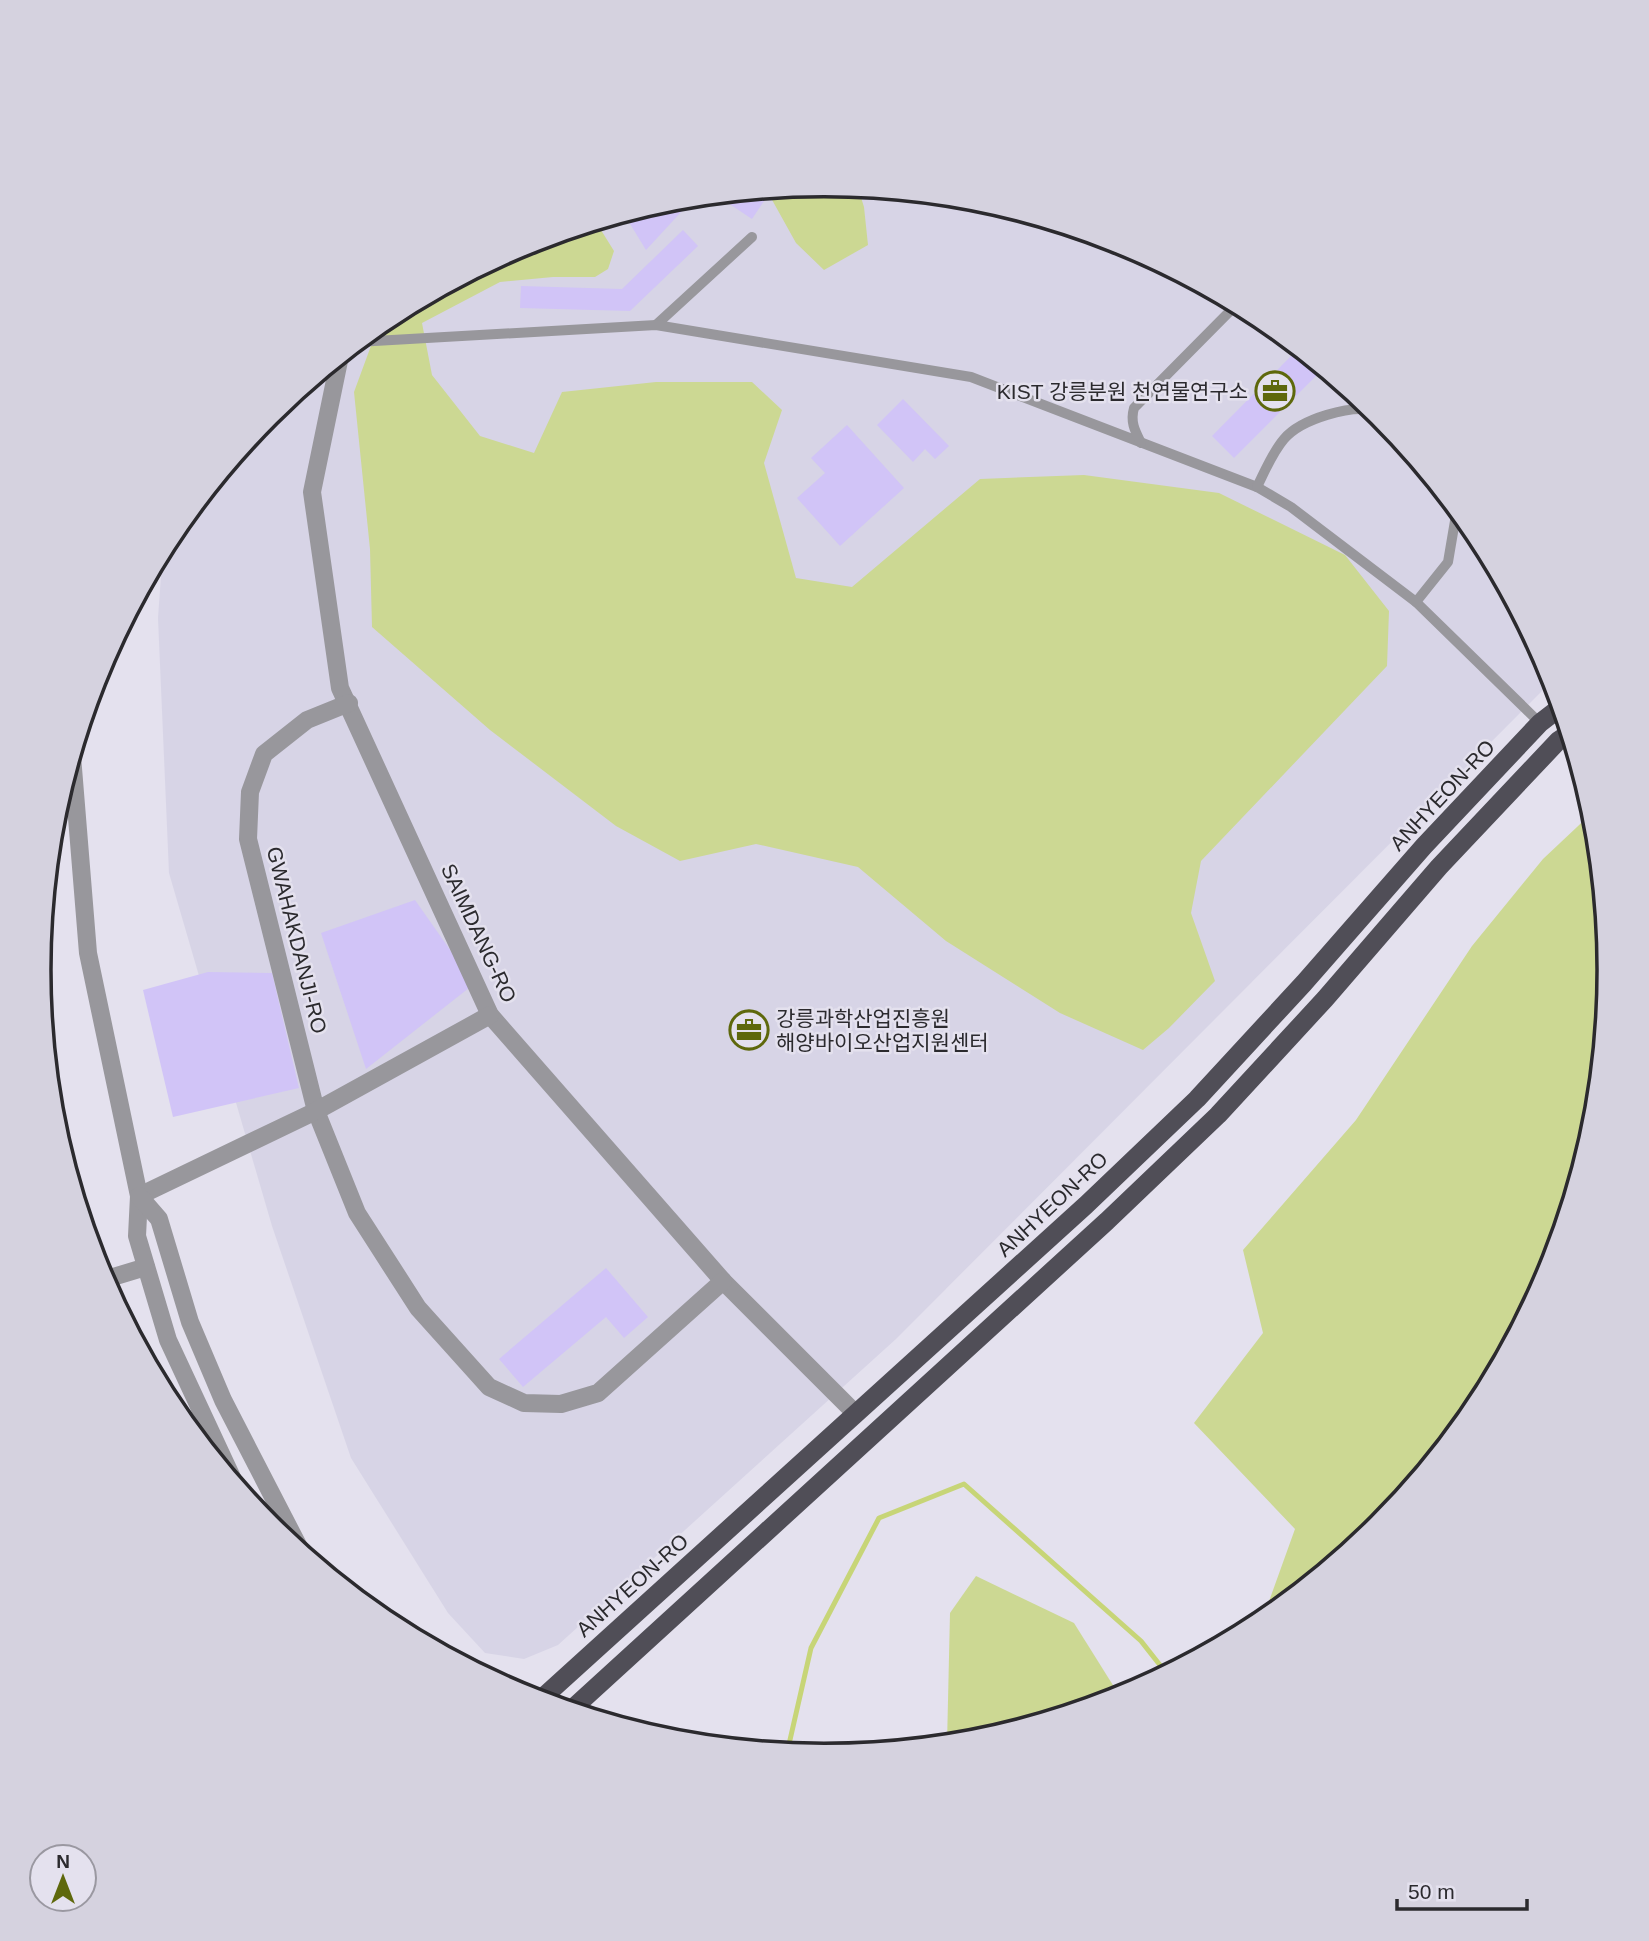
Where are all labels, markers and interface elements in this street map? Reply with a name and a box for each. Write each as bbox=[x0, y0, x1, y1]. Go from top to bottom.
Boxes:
office icon: KIST 강릉분원 천연물연구소 bbox=[1254, 370, 1296, 412]
place label: KIST 강릉분원 천연물연구소 bbox=[997, 380, 1248, 403]
street label: ANHYEON-RO bbox=[1385, 735, 1499, 855]
street label: GWAHAKDANJI-RO bbox=[263, 844, 331, 1036]
street label: SAIMDANG-RO bbox=[437, 860, 521, 1006]
place label: 강릉과학산업진흥원 해양바이오산업지원센터 bbox=[776, 1007, 989, 1054]
office icon: 강릉과학산업진흥원 해양바이오산업지원센터 bbox=[728, 1009, 770, 1051]
street label: ANHYEON-RO bbox=[992, 1147, 1112, 1261]
street label: ANHYEON-RO bbox=[571, 1529, 693, 1641]
north arrow bbox=[28, 1843, 98, 1913]
text: N bbox=[56, 1851, 70, 1872]
scale bar bbox=[1397, 1868, 1526, 1912]
text: 50 m bbox=[1408, 1880, 1455, 1903]

